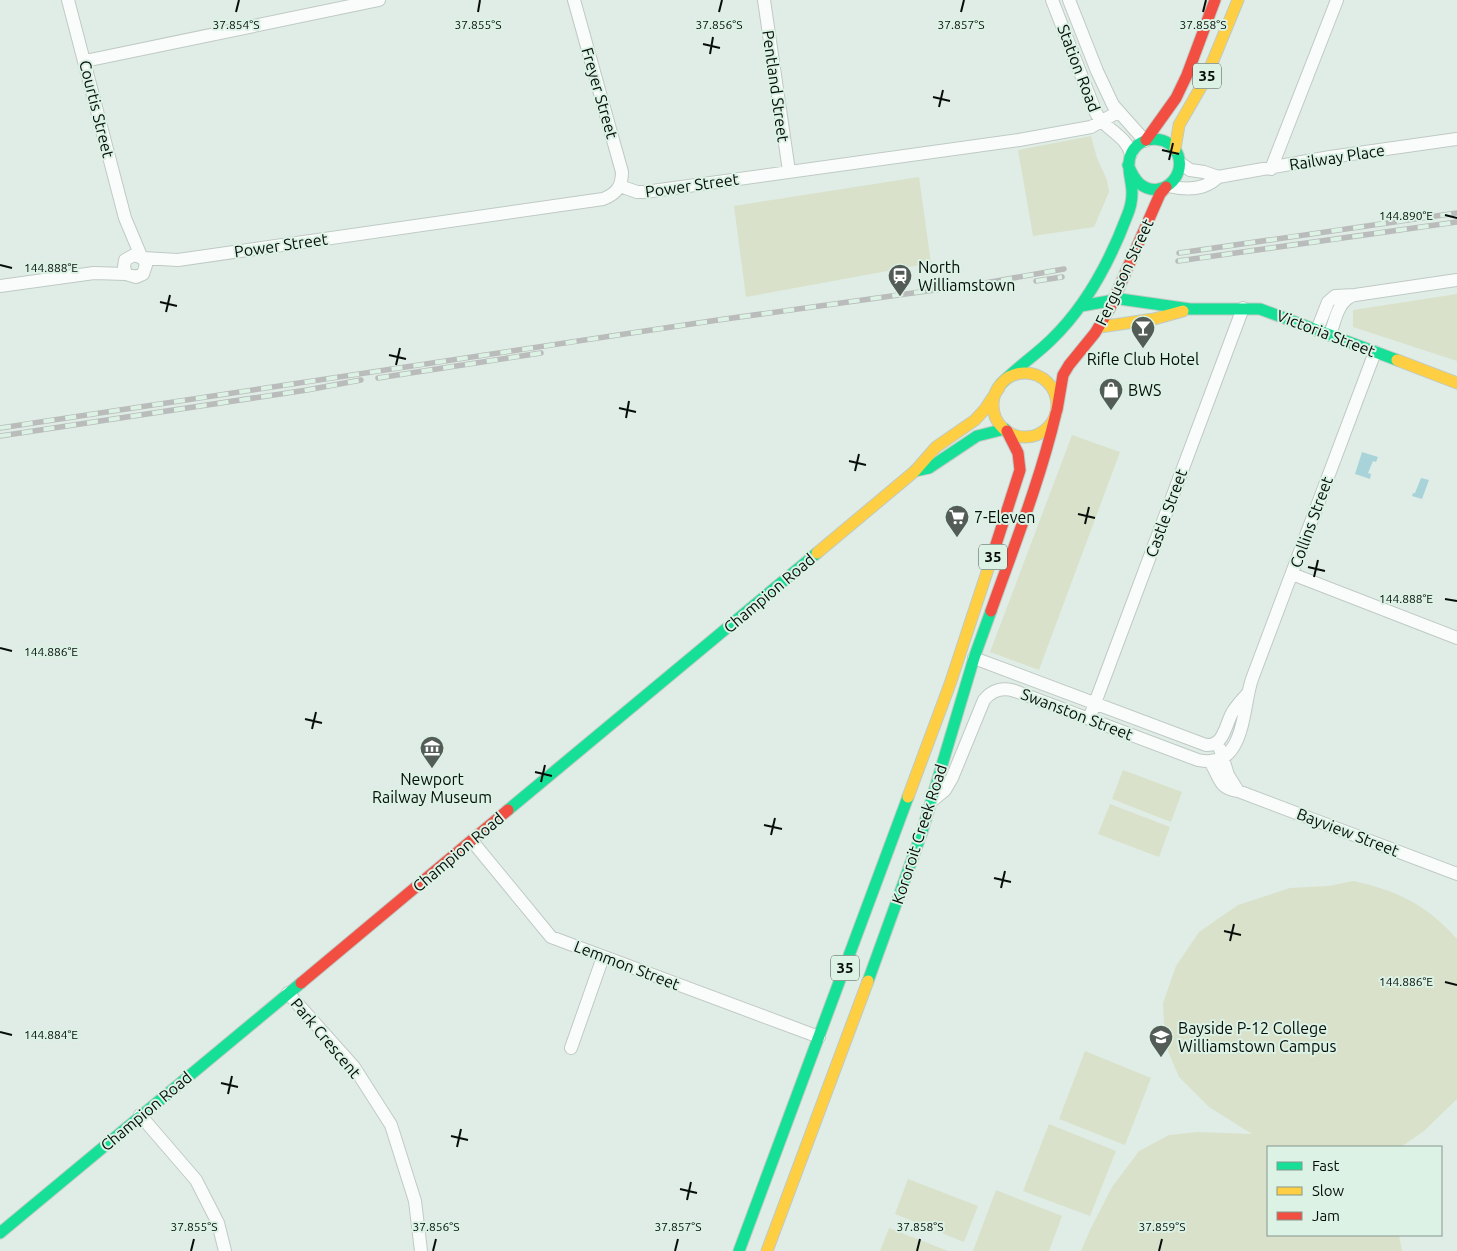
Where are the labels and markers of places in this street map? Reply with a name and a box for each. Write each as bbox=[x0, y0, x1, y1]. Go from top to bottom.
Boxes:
place label: North Williamstown bbox=[918, 258, 1015, 294]
station icon: North Williamstown bbox=[887, 263, 913, 297]
bar icon: Rifle Club Hotel bbox=[1130, 315, 1156, 349]
place label: Rifle Club Hotel bbox=[1087, 350, 1199, 368]
shop icon: BWS bbox=[1098, 377, 1124, 411]
place label: BWS bbox=[1128, 381, 1161, 399]
supermarket icon: 7-Eleven bbox=[944, 504, 970, 538]
place label: 7-Eleven bbox=[974, 508, 1035, 526]
museum icon: Newport Railway Museum bbox=[419, 735, 445, 769]
place label: Newport Railway Museum bbox=[372, 770, 492, 806]
place label: Bayside P-12 College Williamstown Campus bbox=[1178, 1019, 1336, 1055]
school or university icon: Bayside P-12 College Williamstown Campus bbox=[1148, 1024, 1174, 1058]

